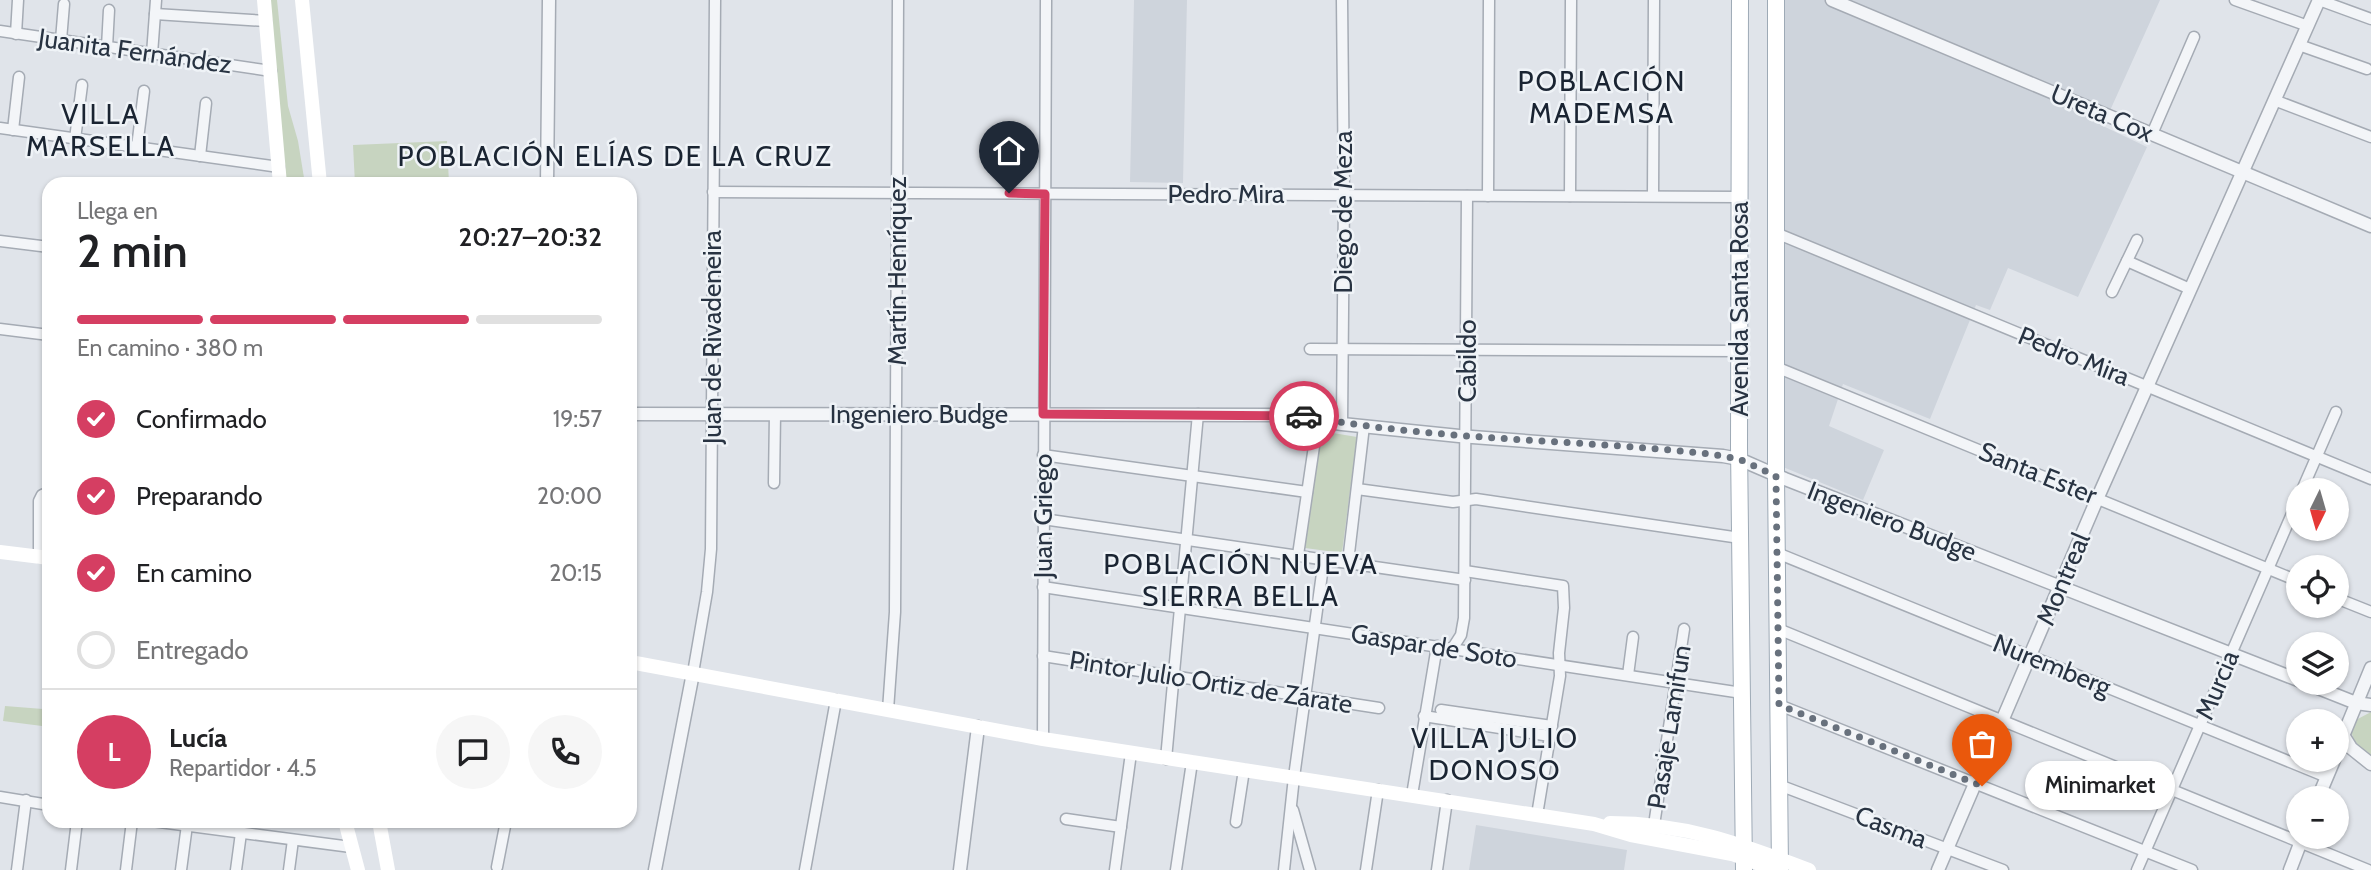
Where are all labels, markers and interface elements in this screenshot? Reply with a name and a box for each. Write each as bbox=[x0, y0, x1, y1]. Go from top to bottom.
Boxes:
street label: Juanita Fernández bbox=[35, 21, 234, 80]
district label: POBLACIÓN MADEMSA bbox=[1518, 64, 1686, 130]
street label: Ureta Cox bbox=[2046, 77, 2159, 149]
district label: VILLA MARSELLA bbox=[26, 97, 176, 163]
pin bbox=[979, 121, 1039, 193]
street label: Diego de Meza bbox=[1327, 130, 1359, 294]
icon: home bbox=[990, 132, 1028, 170]
district label: POBLACIÓN ELÍAS DE LA CRUZ bbox=[397, 139, 833, 173]
street label: Martín Henríquez bbox=[881, 176, 913, 366]
street label: Pedro Mira bbox=[1167, 178, 1285, 210]
text: Llega en bbox=[77, 197, 158, 225]
street label: Avenida Santa Rosa bbox=[1723, 201, 1755, 417]
text: 20:27–20:32 bbox=[459, 221, 602, 253]
text: 2 min bbox=[77, 223, 188, 279]
street label: Juan de Rivadeneira bbox=[696, 229, 728, 445]
street label: Cabildo bbox=[1451, 319, 1483, 403]
street label: Pedro Mira bbox=[2014, 319, 2135, 393]
text: En camino · 380 m bbox=[77, 334, 263, 362]
courier bbox=[1269, 381, 1339, 451]
icon: car bbox=[1285, 397, 1323, 435]
street label: Ingeniero Budge bbox=[830, 398, 1008, 430]
icon: check bbox=[77, 400, 115, 438]
text: Confirmado bbox=[136, 403, 267, 435]
text: 19:57 bbox=[553, 405, 602, 433]
street label: Santa Ester bbox=[1974, 435, 2102, 511]
street label: Juan Griego bbox=[1027, 454, 1059, 579]
street label: Ingeniero Budge bbox=[1803, 474, 1981, 568]
icon: check bbox=[77, 477, 115, 515]
north arrow bbox=[2286, 478, 2348, 541]
map controls bbox=[2286, 478, 2349, 849]
text: Preparando bbox=[136, 480, 263, 512]
text: 20:00 bbox=[537, 482, 602, 510]
street label: Montreal bbox=[2029, 528, 2097, 630]
district label: POBLACIÓN NUEVA SIERRA BELLA bbox=[1103, 547, 1379, 613]
icon: check bbox=[77, 554, 115, 592]
button: locate bbox=[2286, 555, 2349, 618]
text: En camino bbox=[136, 557, 252, 589]
text: 20:15 bbox=[549, 559, 602, 587]
street label: Gaspar de Soto bbox=[1349, 617, 1519, 675]
street label: Nuremberg bbox=[1988, 627, 2117, 704]
button: layers bbox=[2286, 632, 2349, 695]
text: Entregado bbox=[136, 634, 249, 666]
street label: Pasaje Lamifun bbox=[1640, 643, 1698, 811]
street label: Pintor Julio Ortiz de Zárate bbox=[1067, 644, 1355, 720]
street label: Murcia bbox=[2188, 645, 2246, 724]
button: + bbox=[2286, 709, 2349, 772]
pin bbox=[1952, 714, 2012, 786]
button: chat bbox=[436, 715, 510, 789]
button: phone bbox=[528, 715, 602, 789]
district label: VILLA JULIO DONOSO bbox=[1411, 721, 1579, 787]
text: Lucía bbox=[169, 722, 227, 754]
icon: bag bbox=[1963, 725, 2001, 763]
text: L bbox=[107, 736, 121, 768]
text: Repartidor · 4.5 bbox=[169, 754, 317, 782]
callout: Minimarket bbox=[2024, 762, 2174, 810]
text: Minimarket bbox=[2045, 771, 2155, 799]
button: − bbox=[2286, 786, 2349, 849]
street label: Casma bbox=[1850, 799, 1932, 855]

